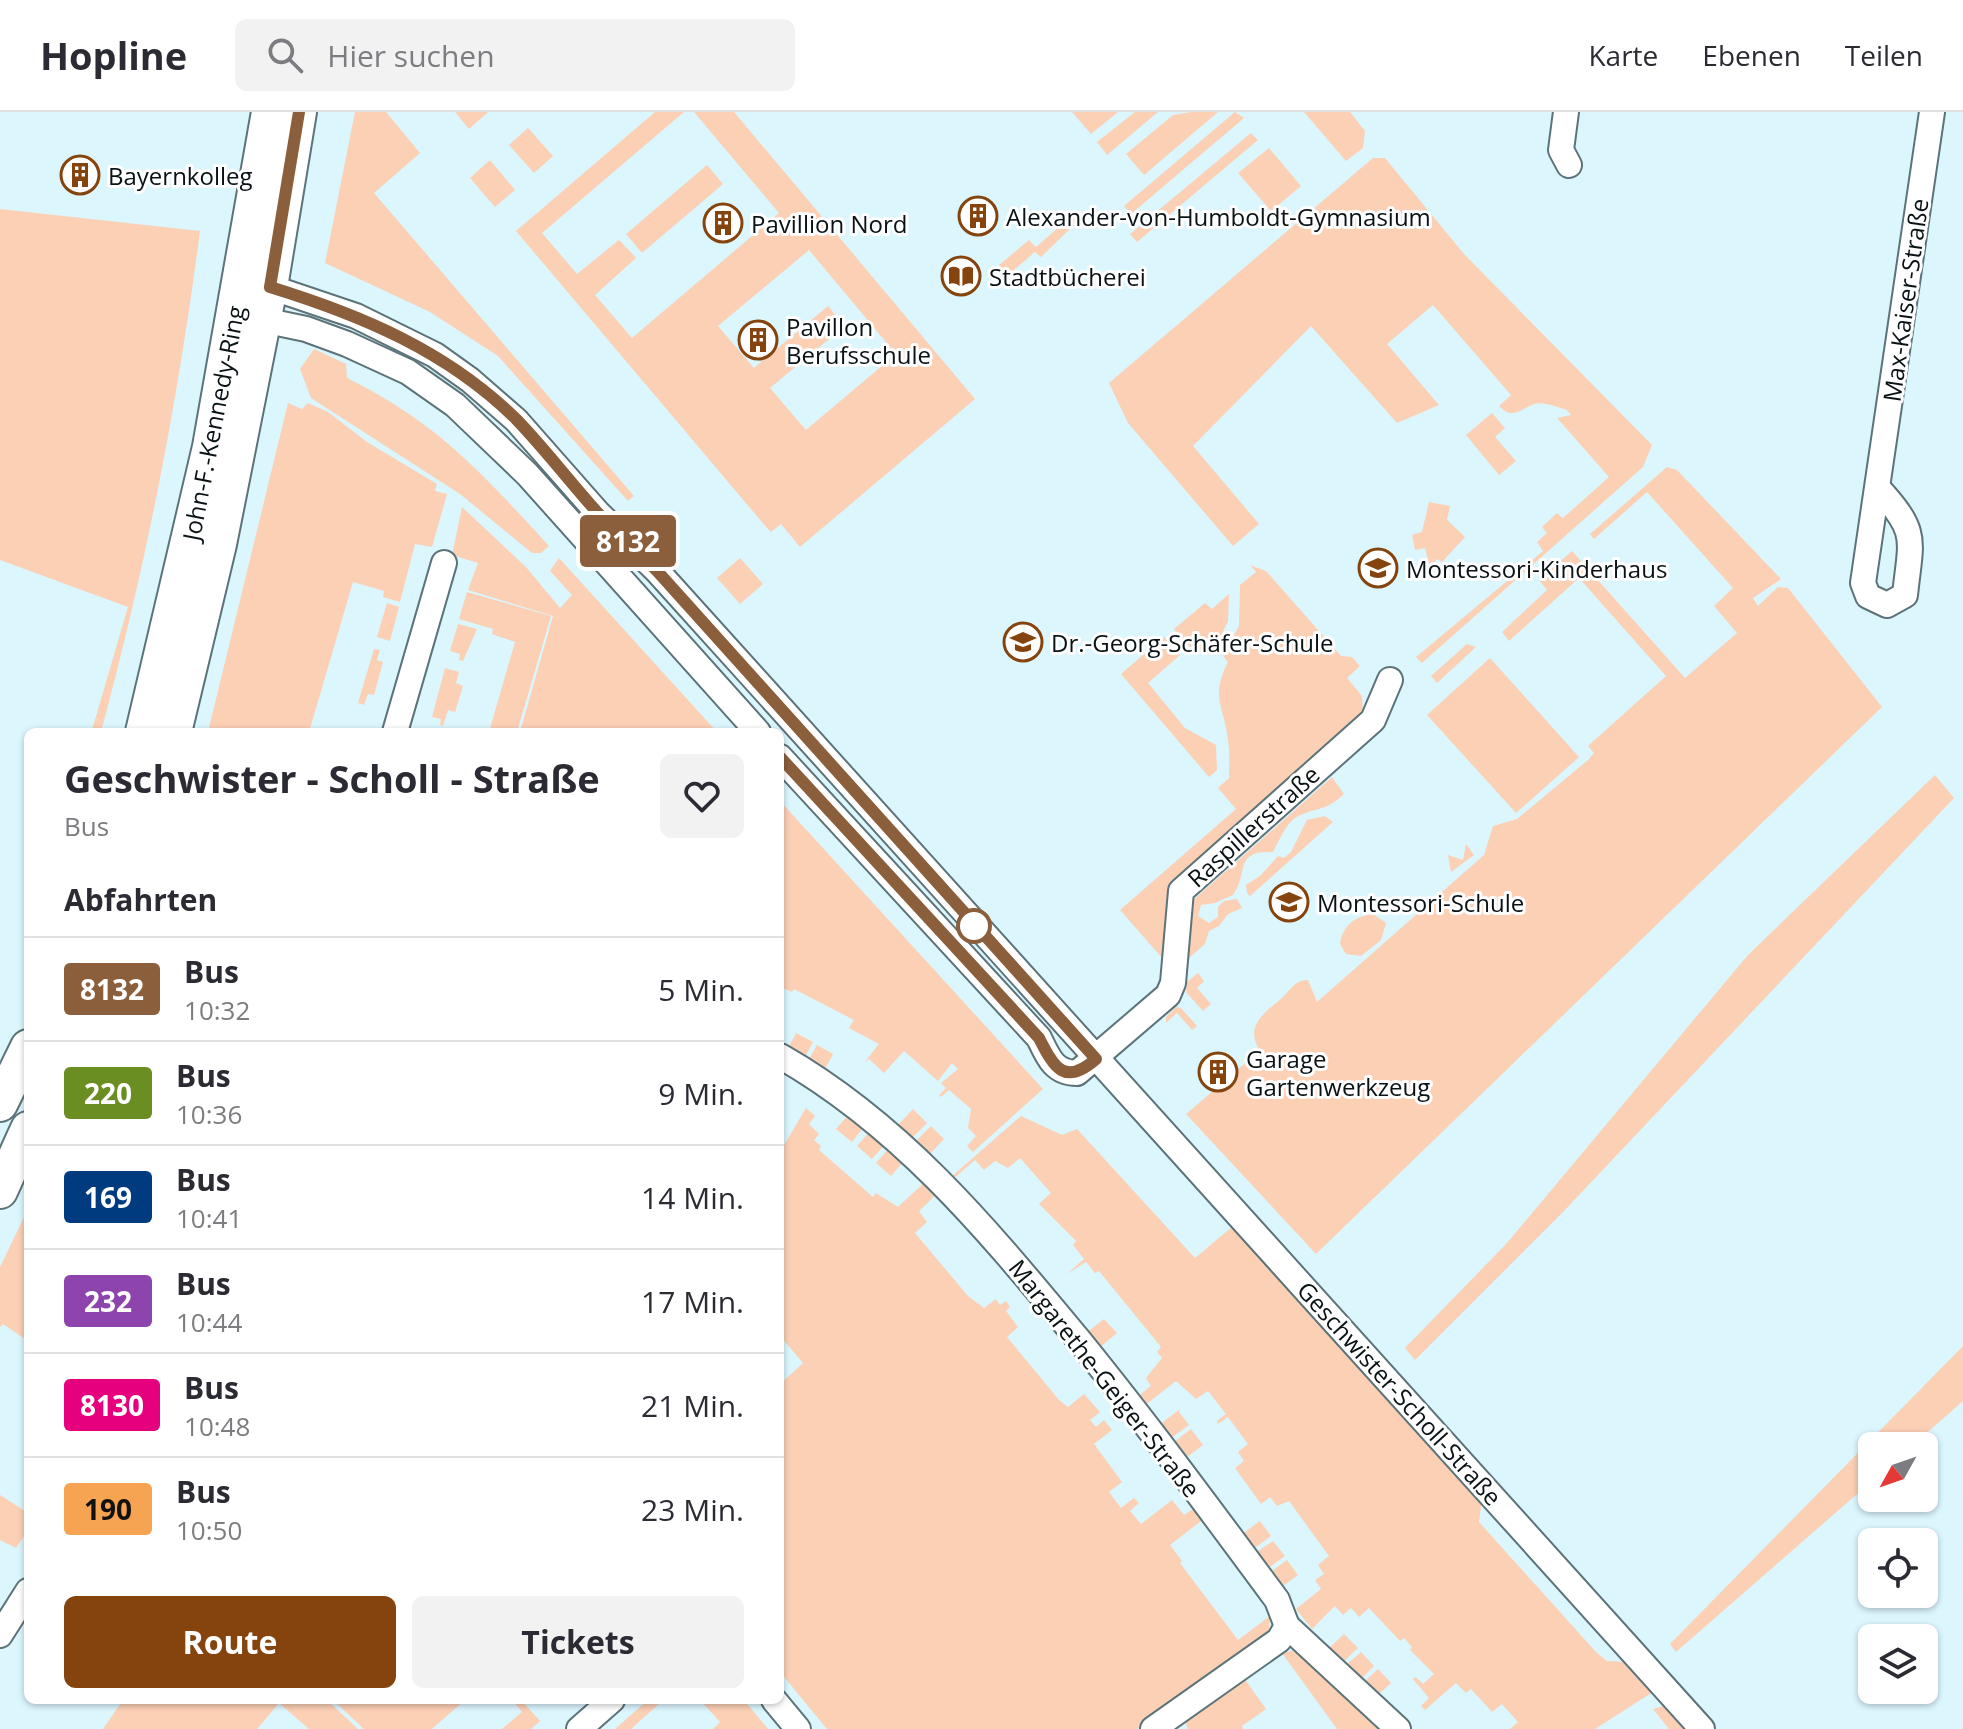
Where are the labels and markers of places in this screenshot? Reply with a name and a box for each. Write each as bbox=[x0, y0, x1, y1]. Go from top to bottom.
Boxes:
building icon: Bayernkolleg bbox=[59, 154, 101, 196]
place label: Bayernkolleg bbox=[108, 159, 253, 192]
building icon: Alexander-von-Humboldt-Gymnasium bbox=[957, 195, 999, 237]
place label: Alexander-von-Humboldt-Gymnasium bbox=[1006, 200, 1431, 233]
building icon: Pavillion Nord bbox=[702, 202, 744, 244]
place label: Pavillion Nord bbox=[751, 207, 907, 240]
library icon: Stadtbücherei bbox=[940, 255, 982, 297]
place label: Stadtbücherei bbox=[989, 260, 1146, 293]
place label: Pavillon Berufsschule bbox=[786, 310, 931, 371]
building icon: Pavillon Berufsschule bbox=[737, 319, 779, 361]
school or university icon: Montessori-Kinderhaus bbox=[1357, 547, 1399, 589]
place label: Montessori-Kinderhaus bbox=[1406, 552, 1667, 585]
school or university icon: Dr.-Georg-Schäfer-Schule bbox=[1002, 621, 1044, 663]
place label: Dr.-Georg-Schäfer-Schule bbox=[1051, 626, 1334, 659]
school or university icon: Montessori-Schule bbox=[1268, 881, 1310, 923]
place label: Montessori-Schule bbox=[1317, 886, 1524, 919]
unlabelled marker bbox=[957, 909, 991, 943]
place label: Garage Gartenwerkzeug bbox=[1246, 1042, 1430, 1103]
building icon: Garage Gartenwerkzeug bbox=[1197, 1051, 1239, 1093]

